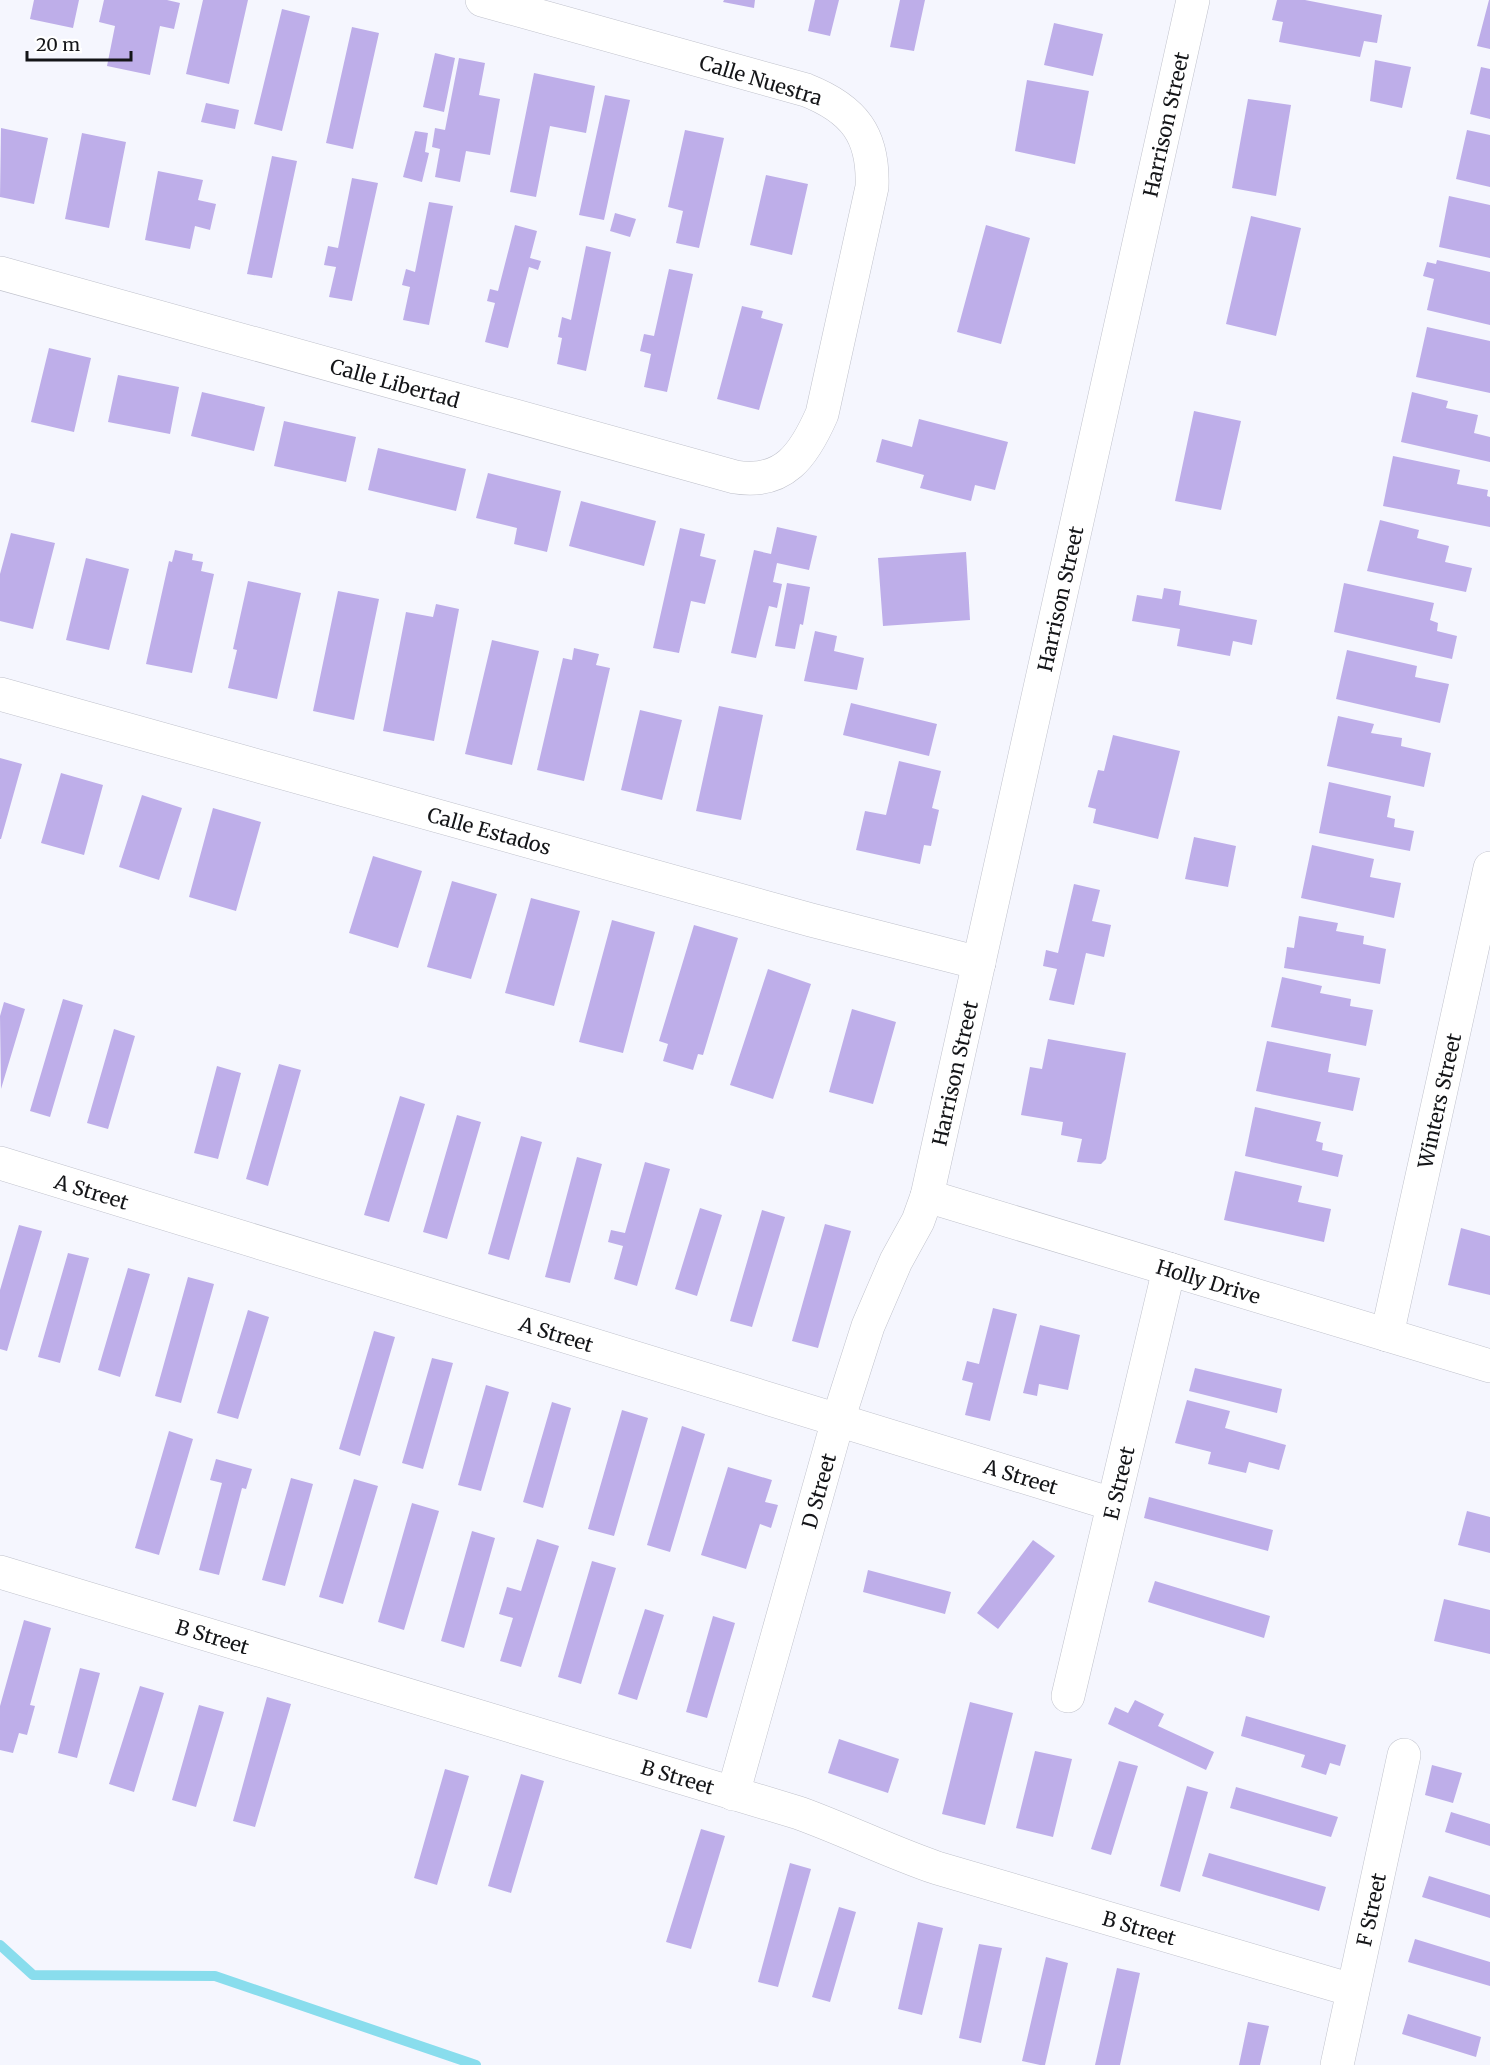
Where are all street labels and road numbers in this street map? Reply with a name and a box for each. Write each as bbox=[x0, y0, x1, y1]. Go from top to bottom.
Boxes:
street label: Calle Nuestra bbox=[697, 49, 826, 111]
street label: Harrison Street bbox=[1137, 49, 1194, 199]
street label: Calle Libertad bbox=[328, 353, 463, 412]
street label: Harrison Street bbox=[1032, 524, 1088, 674]
street label: Calle Estados bbox=[425, 801, 554, 859]
street label: Harrison Street bbox=[926, 998, 983, 1148]
street label: Winters Street bbox=[1411, 1031, 1466, 1172]
street label: A Street bbox=[51, 1168, 132, 1214]
street label: Holly Drive bbox=[1153, 1253, 1264, 1309]
street label: A Street bbox=[515, 1310, 597, 1357]
street label: E Street bbox=[1098, 1443, 1139, 1522]
street label: D Street bbox=[796, 1450, 841, 1531]
street label: A Street bbox=[980, 1453, 1061, 1499]
street label: B Street bbox=[173, 1613, 252, 1659]
street label: B Street bbox=[638, 1754, 718, 1799]
street label: F Street bbox=[1351, 1870, 1391, 1949]
street label: B Street bbox=[1100, 1905, 1179, 1950]

